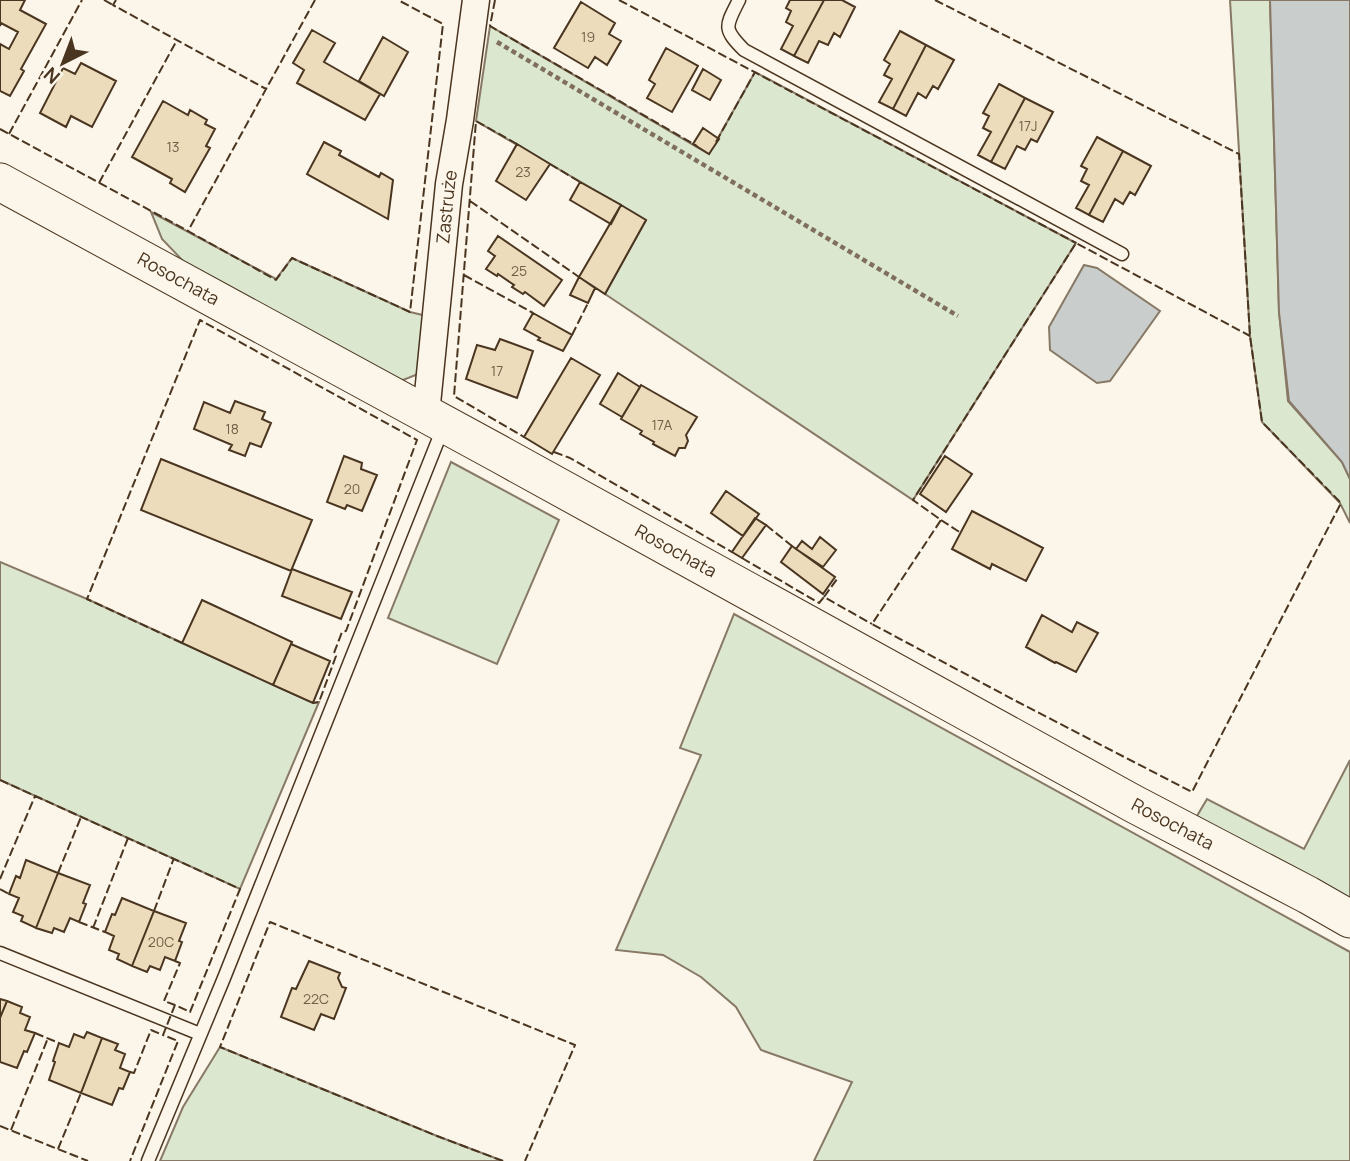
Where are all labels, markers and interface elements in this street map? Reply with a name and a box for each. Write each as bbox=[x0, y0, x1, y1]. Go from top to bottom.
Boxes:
house number: 19 bbox=[581, 27, 595, 46]
north arrow bbox=[28, 28, 98, 98]
text: N bbox=[38, 61, 65, 90]
house number: 17J bbox=[1019, 116, 1037, 135]
house number: 13 bbox=[166, 137, 180, 156]
house number: 23 bbox=[515, 162, 531, 181]
street label: Zastruże bbox=[430, 168, 462, 245]
street label: Rosochata bbox=[134, 246, 224, 310]
house number: 25 bbox=[511, 261, 527, 280]
house number: 17 bbox=[491, 361, 503, 380]
house number: 17A bbox=[652, 415, 673, 434]
house number: 18 bbox=[225, 419, 239, 438]
house number: 20 bbox=[344, 479, 360, 498]
street label: Rosochata bbox=[631, 518, 721, 583]
street label: Rosochata bbox=[1128, 792, 1219, 855]
house number: 20C bbox=[148, 932, 174, 951]
house number: 22C bbox=[303, 989, 329, 1008]

